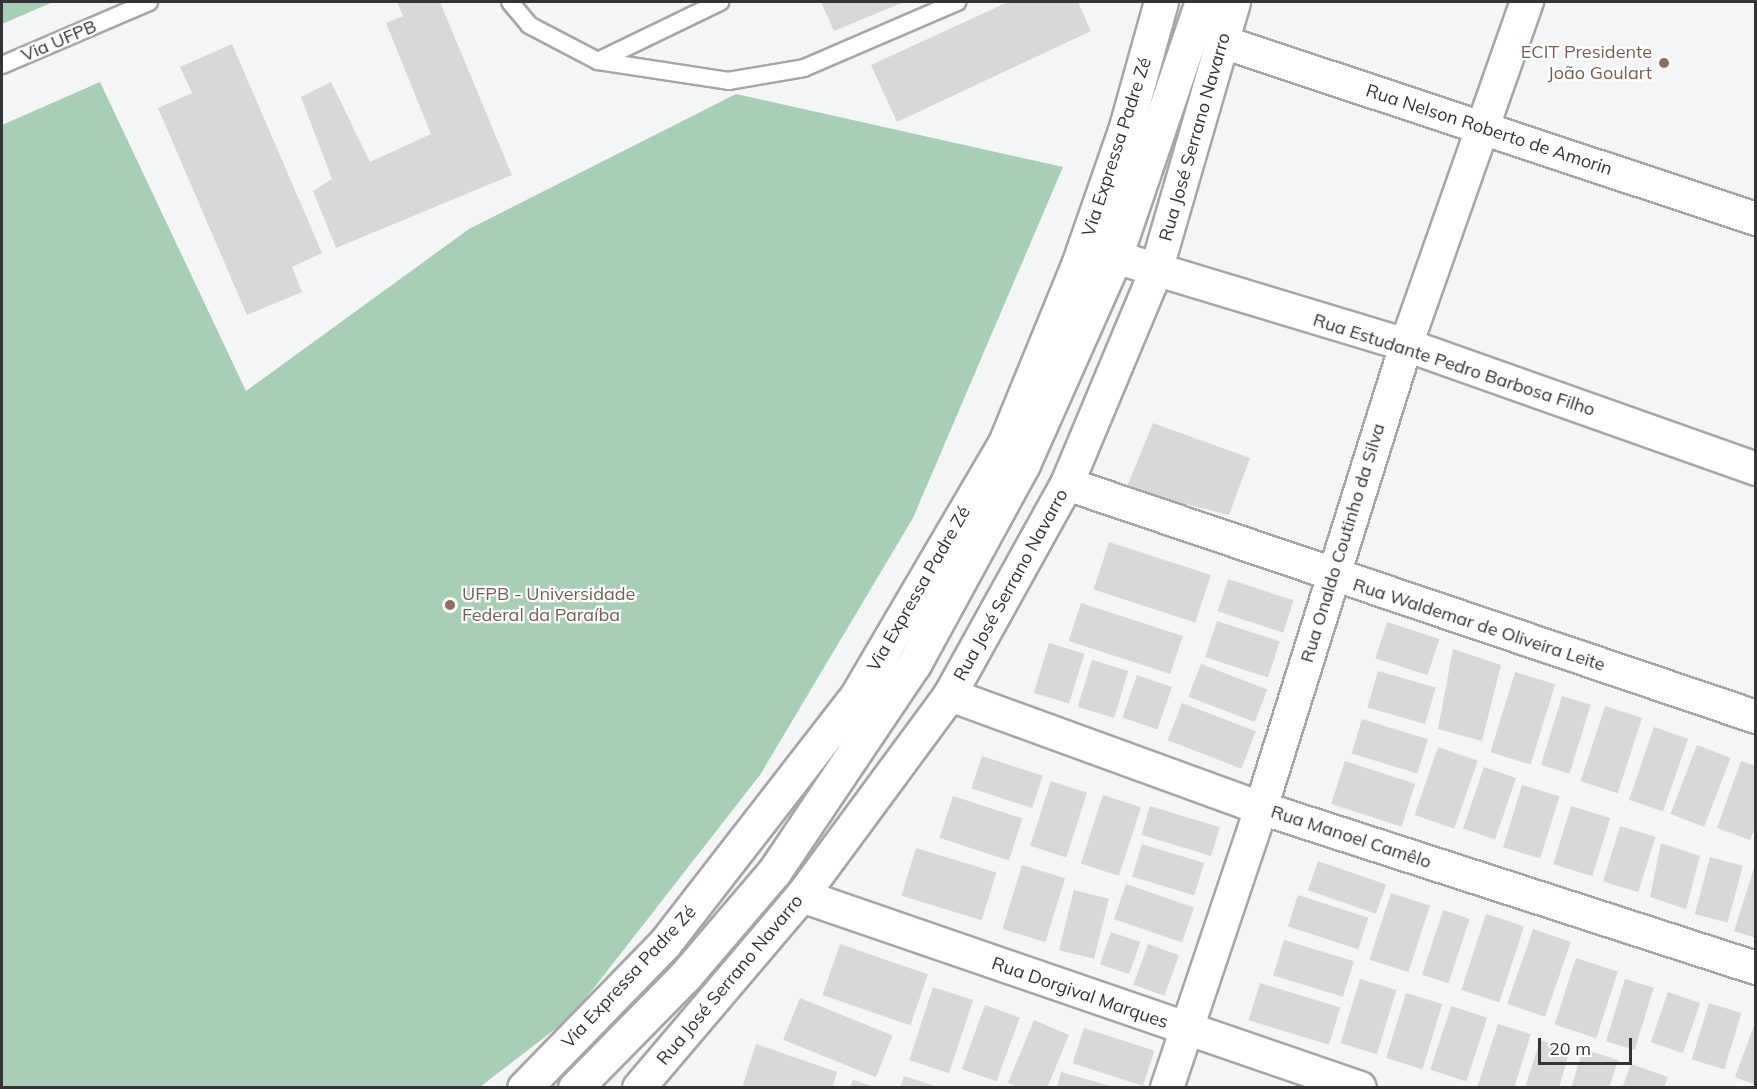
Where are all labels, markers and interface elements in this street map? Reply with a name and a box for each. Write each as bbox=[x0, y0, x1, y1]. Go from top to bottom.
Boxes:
street label: Via UFPB bbox=[18, 16, 100, 66]
street label: Rua José Serrano Navarro bbox=[1155, 30, 1235, 244]
place label: ECIT Presidente João Goulart bbox=[1521, 42, 1652, 84]
street label: Via Expressa Padre Zé bbox=[1078, 55, 1156, 239]
marker: ECIT Presidente João Goulart bbox=[1657, 56, 1671, 70]
street label: Rua Nelson Roberto de Amorin bbox=[1363, 80, 1615, 180]
street label: Rua Estudante Pedro Barbosa Filho bbox=[1310, 309, 1598, 421]
street label: Rua Onaldo Coutinho da Silva bbox=[1296, 421, 1390, 665]
street label: Rua José Serrano Navarro bbox=[949, 485, 1073, 685]
street label: Via Expressa Padre Zé bbox=[863, 503, 975, 675]
street label: Rua Waldemar de Oliveira Leite bbox=[1350, 574, 1608, 676]
place label: UFPB - Universidade Federal da Paraíba bbox=[462, 584, 635, 626]
marker: UFPB - Universidade Federal da Paraíba bbox=[443, 598, 457, 612]
street label: Rua Manoel Camêlo bbox=[1268, 801, 1434, 873]
street label: Rua José Serrano Navarro bbox=[652, 890, 808, 1070]
street label: Via Expressa Padre Zé bbox=[557, 901, 701, 1053]
street label: Rua Dorgival Marques bbox=[989, 953, 1171, 1033]
scale bar bbox=[1541, 1026, 1636, 1064]
text: 20 m bbox=[1549, 1037, 1591, 1060]

